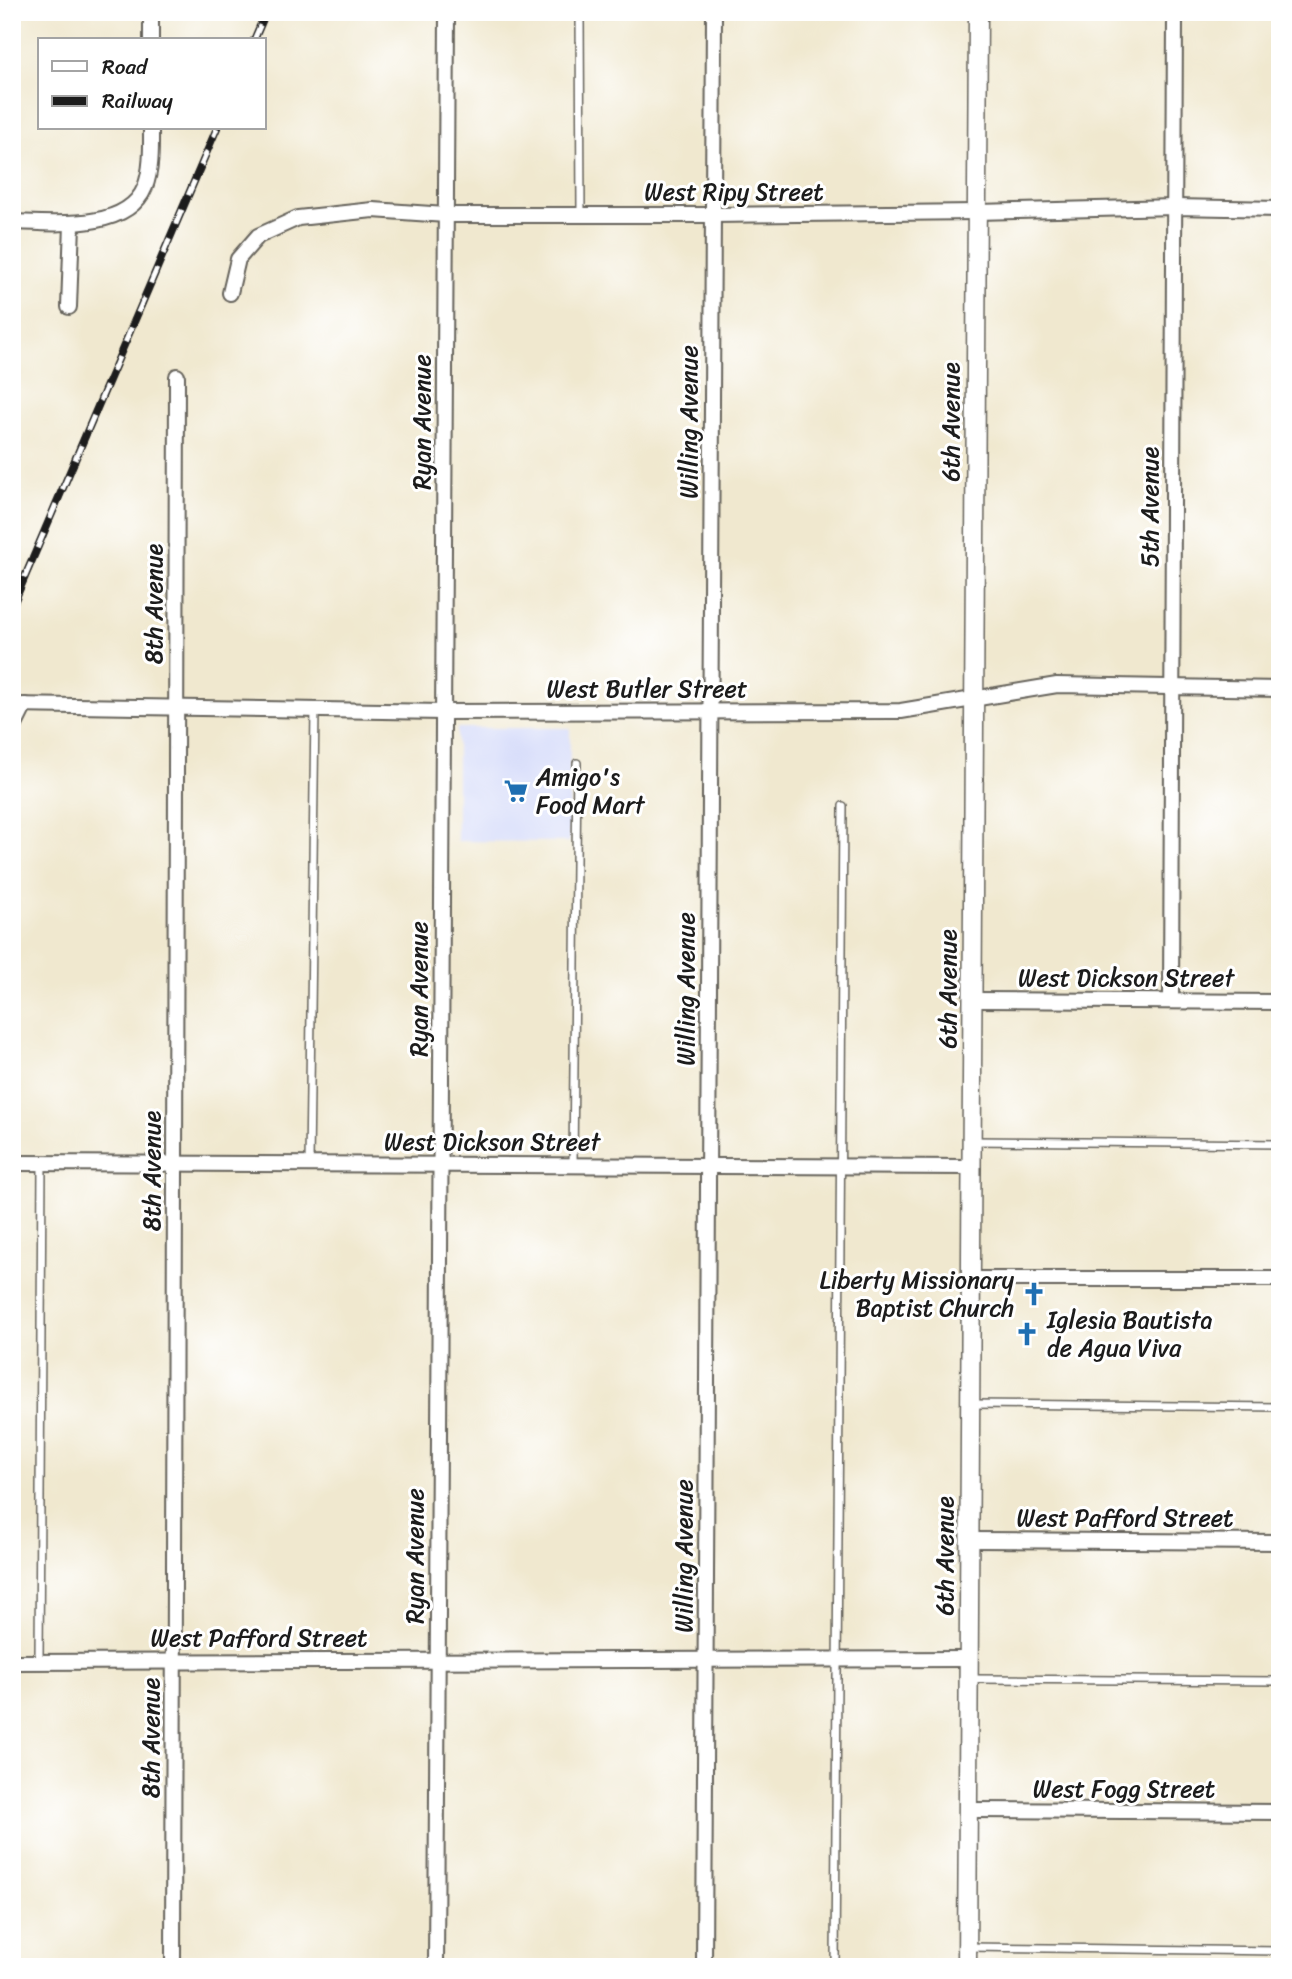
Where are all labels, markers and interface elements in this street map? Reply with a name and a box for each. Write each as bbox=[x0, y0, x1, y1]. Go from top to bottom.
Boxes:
legend bbox=[38, 38, 266, 130]
text: Road bbox=[102, 48, 149, 86]
text: Railway bbox=[102, 82, 173, 120]
street label: West Ripy Street bbox=[644, 171, 824, 213]
street label: Willing Avenue bbox=[668, 345, 710, 499]
street label: Ryan Avenue bbox=[401, 354, 443, 490]
street label: 6th Avenue bbox=[930, 362, 972, 482]
street label: 5th Avenue bbox=[1129, 446, 1171, 567]
street label: 8th Avenue bbox=[133, 543, 175, 664]
street label: West Butler Street bbox=[547, 668, 747, 710]
place label: Amigo's Food Mart bbox=[535, 756, 646, 826]
supermarket icon: Amigo's Food Mart bbox=[502, 777, 530, 805]
street label: Willing Avenue bbox=[665, 912, 707, 1066]
street label: Ryan Avenue bbox=[398, 921, 440, 1057]
street label: 6th Avenue bbox=[927, 929, 969, 1049]
street label: West Dickson Street bbox=[1018, 957, 1235, 999]
street label: 8th Avenue bbox=[131, 1110, 173, 1231]
street label: West Dickson Street bbox=[384, 1121, 601, 1163]
place label: Liberty Missionary Baptist Church bbox=[820, 1259, 1015, 1329]
church icon: Liberty Missionary Baptist Church bbox=[1020, 1280, 1048, 1308]
place label: Iglesia Bautista de Agua Viva bbox=[1046, 1299, 1212, 1369]
church icon: Iglesia Bautista de Agua Viva bbox=[1013, 1320, 1041, 1348]
street label: Willing Avenue bbox=[663, 1479, 705, 1633]
street label: Ryan Avenue bbox=[394, 1488, 436, 1624]
street label: 6th Avenue bbox=[924, 1496, 966, 1616]
street label: West Pafford Street bbox=[1016, 1497, 1234, 1539]
street label: West Pafford Street bbox=[150, 1617, 368, 1659]
street label: 8th Avenue bbox=[130, 1677, 172, 1798]
street label: West Fogg Street bbox=[1033, 1768, 1215, 1810]

